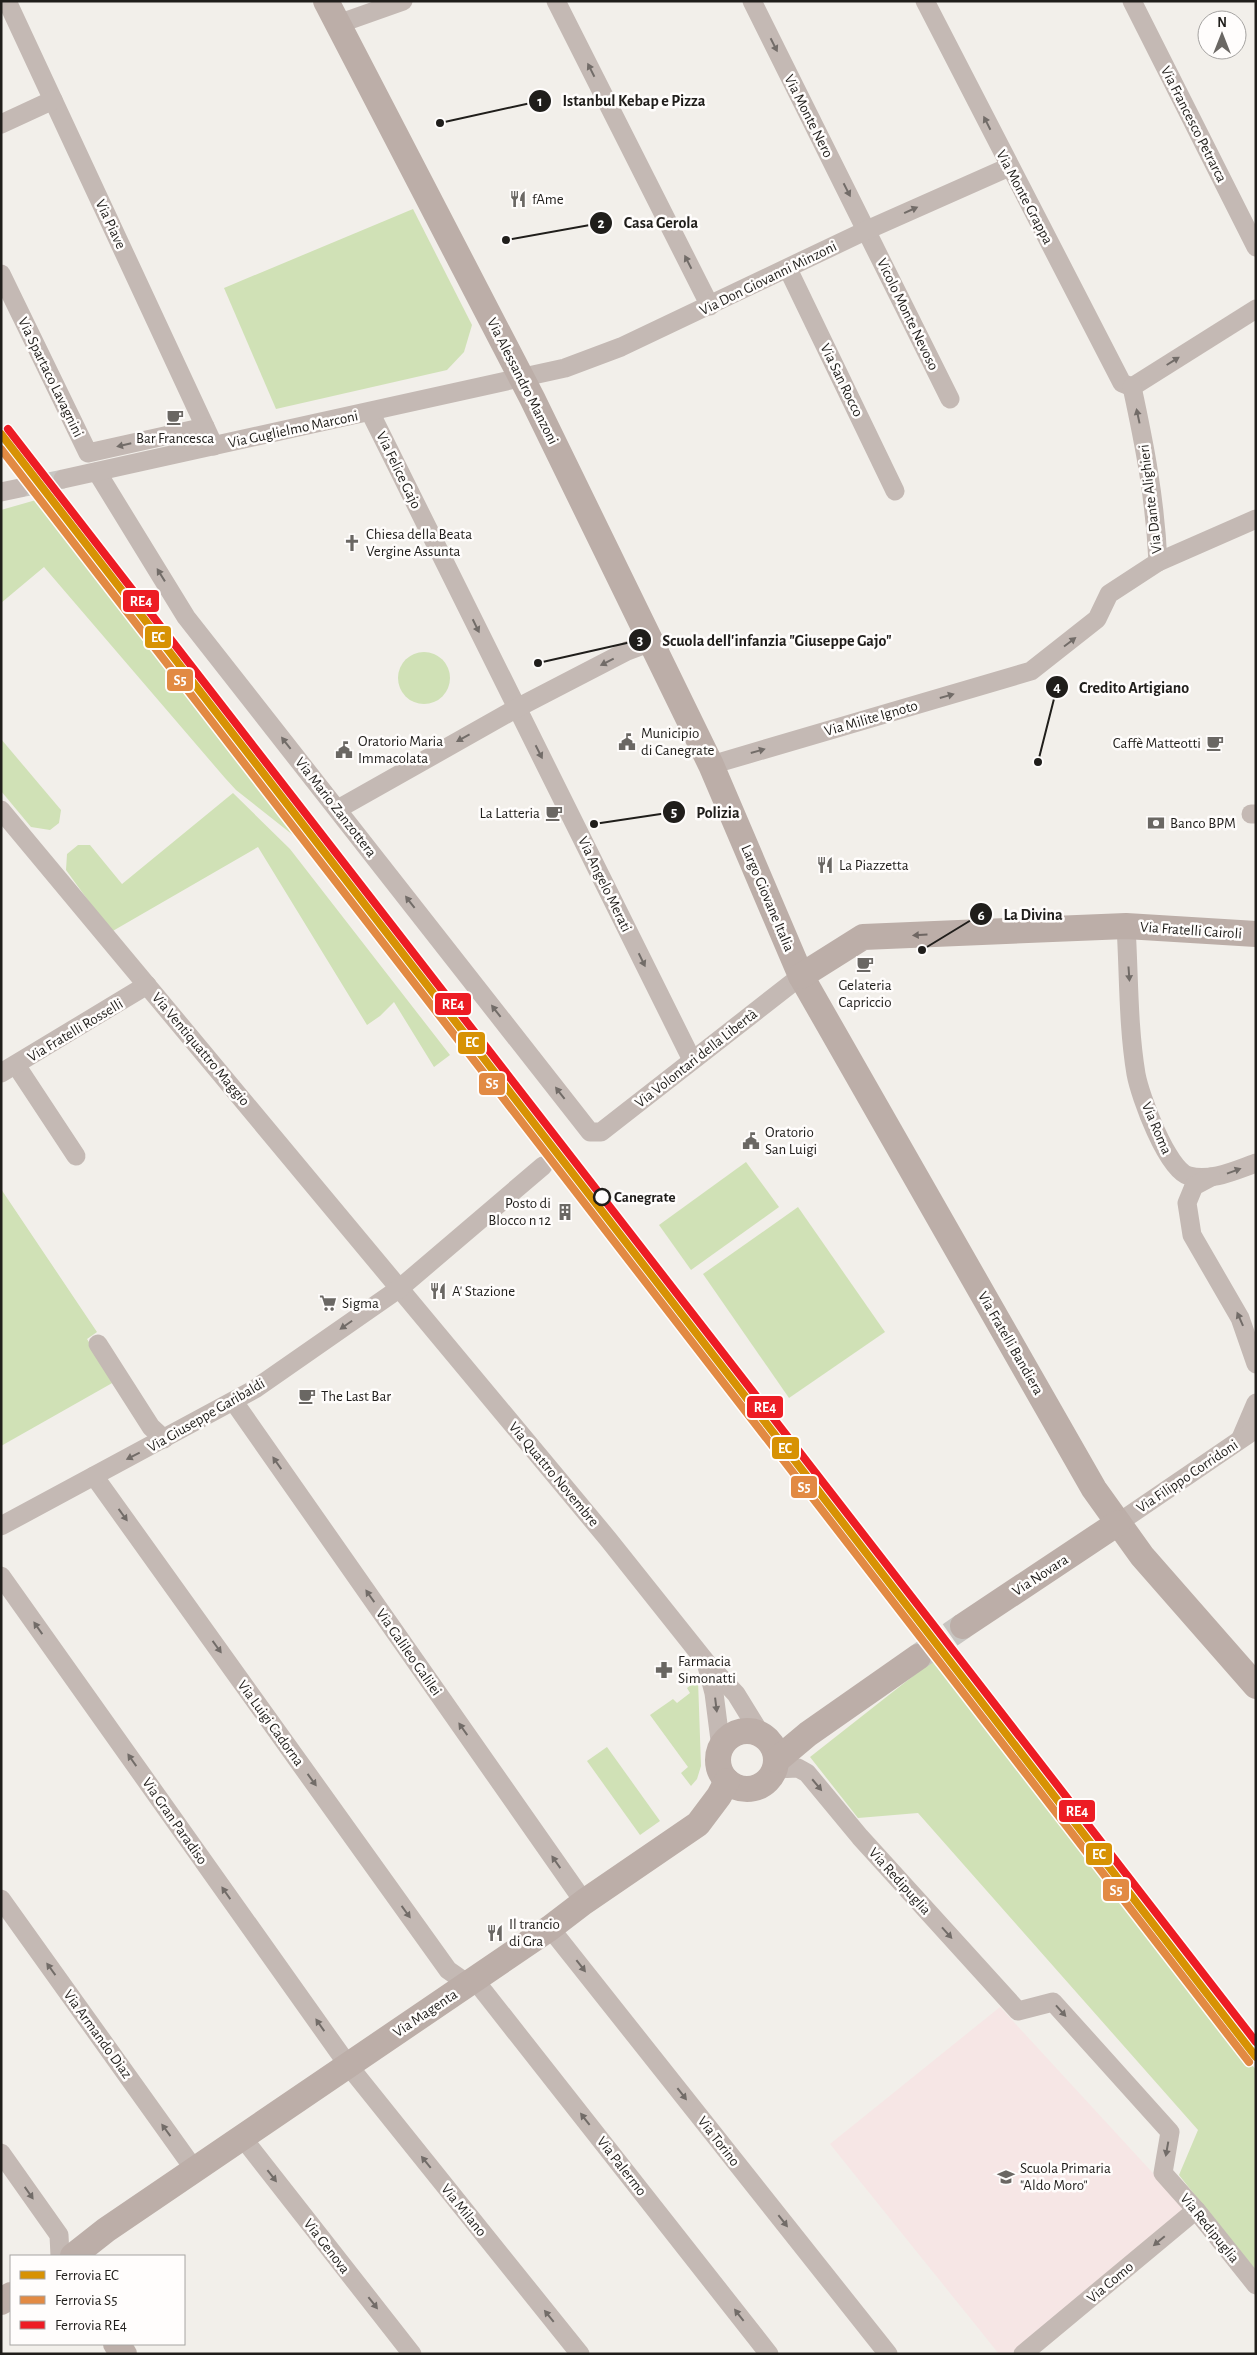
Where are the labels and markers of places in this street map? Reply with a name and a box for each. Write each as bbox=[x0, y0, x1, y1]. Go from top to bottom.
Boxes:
callout: Istanbul Kebap e Pizza bbox=[527, 85, 715, 116]
restaurant icon: fAme bbox=[508, 189, 528, 209]
place label: fAme bbox=[532, 192, 564, 207]
callout: Casa Gerola bbox=[589, 207, 708, 238]
cafe icon: Bar Francesca bbox=[165, 407, 185, 427]
place label: Bar Francesca bbox=[136, 431, 214, 446]
place label: Chiesa della Beata Vergine Assunta bbox=[366, 527, 472, 559]
church icon: Chiesa della Beata Vergine Assunta bbox=[342, 533, 362, 553]
callout: Scuola dell'infanzia "Giuseppe Gajo" bbox=[628, 624, 902, 655]
callout: Credito Artigiano bbox=[1044, 671, 1199, 702]
place label: Municipio di Canegrate bbox=[641, 726, 714, 758]
public building icon: Municipio di Canegrate bbox=[617, 732, 637, 752]
cafe icon: Caffè Matteotti bbox=[1205, 733, 1225, 753]
place label: Oratorio Maria Immacolata bbox=[358, 734, 443, 766]
place label: Caffè Matteotti bbox=[1113, 736, 1201, 751]
public building icon: Oratorio Maria Immacolata bbox=[334, 740, 354, 760]
callout: Polizia bbox=[662, 796, 750, 827]
cafe icon: La Latteria bbox=[544, 803, 564, 823]
place label: La Latteria bbox=[480, 806, 540, 821]
bank icon: Banco BPM bbox=[1146, 813, 1166, 833]
place label: Banco BPM bbox=[1170, 816, 1236, 831]
restaurant icon: La Piazzetta bbox=[815, 855, 835, 875]
place label: La Piazzetta bbox=[839, 858, 909, 873]
callout: La Divina bbox=[969, 899, 1073, 930]
cafe icon: Gelateria Capriccio bbox=[855, 954, 875, 974]
place label: Gelateria Capriccio bbox=[838, 978, 892, 1010]
place label: Oratorio San Luigi bbox=[765, 1125, 817, 1157]
public building icon: Oratorio San Luigi bbox=[741, 1131, 761, 1151]
marker: Canegrate bbox=[593, 1188, 611, 1206]
place label: Canegrate bbox=[614, 1190, 676, 1205]
place label: Posto di Blocco n 12 bbox=[488, 1196, 551, 1228]
building icon: Posto di Blocco n 12 bbox=[555, 1202, 575, 1222]
restaurant icon: A' Stazione bbox=[428, 1281, 448, 1301]
place label: A' Stazione bbox=[452, 1284, 515, 1299]
supermarket icon: Sigma bbox=[318, 1293, 338, 1313]
place label: Sigma bbox=[342, 1296, 379, 1311]
cafe icon: The Last Bar bbox=[297, 1386, 317, 1406]
place label: The Last Bar bbox=[321, 1389, 391, 1404]
place label: Farmacia Simonatti bbox=[678, 1654, 736, 1686]
pharmacy icon: Farmacia Simonatti bbox=[654, 1660, 674, 1680]
place label: Il trancio di Gra bbox=[509, 1917, 560, 1949]
restaurant icon: Il trancio di Gra bbox=[485, 1923, 505, 1943]
place label: Scuola Primaria "Aldo Moro" bbox=[1020, 2161, 1111, 2193]
school or university icon: Scuola Primaria "Aldo Moro" bbox=[996, 2167, 1016, 2187]

